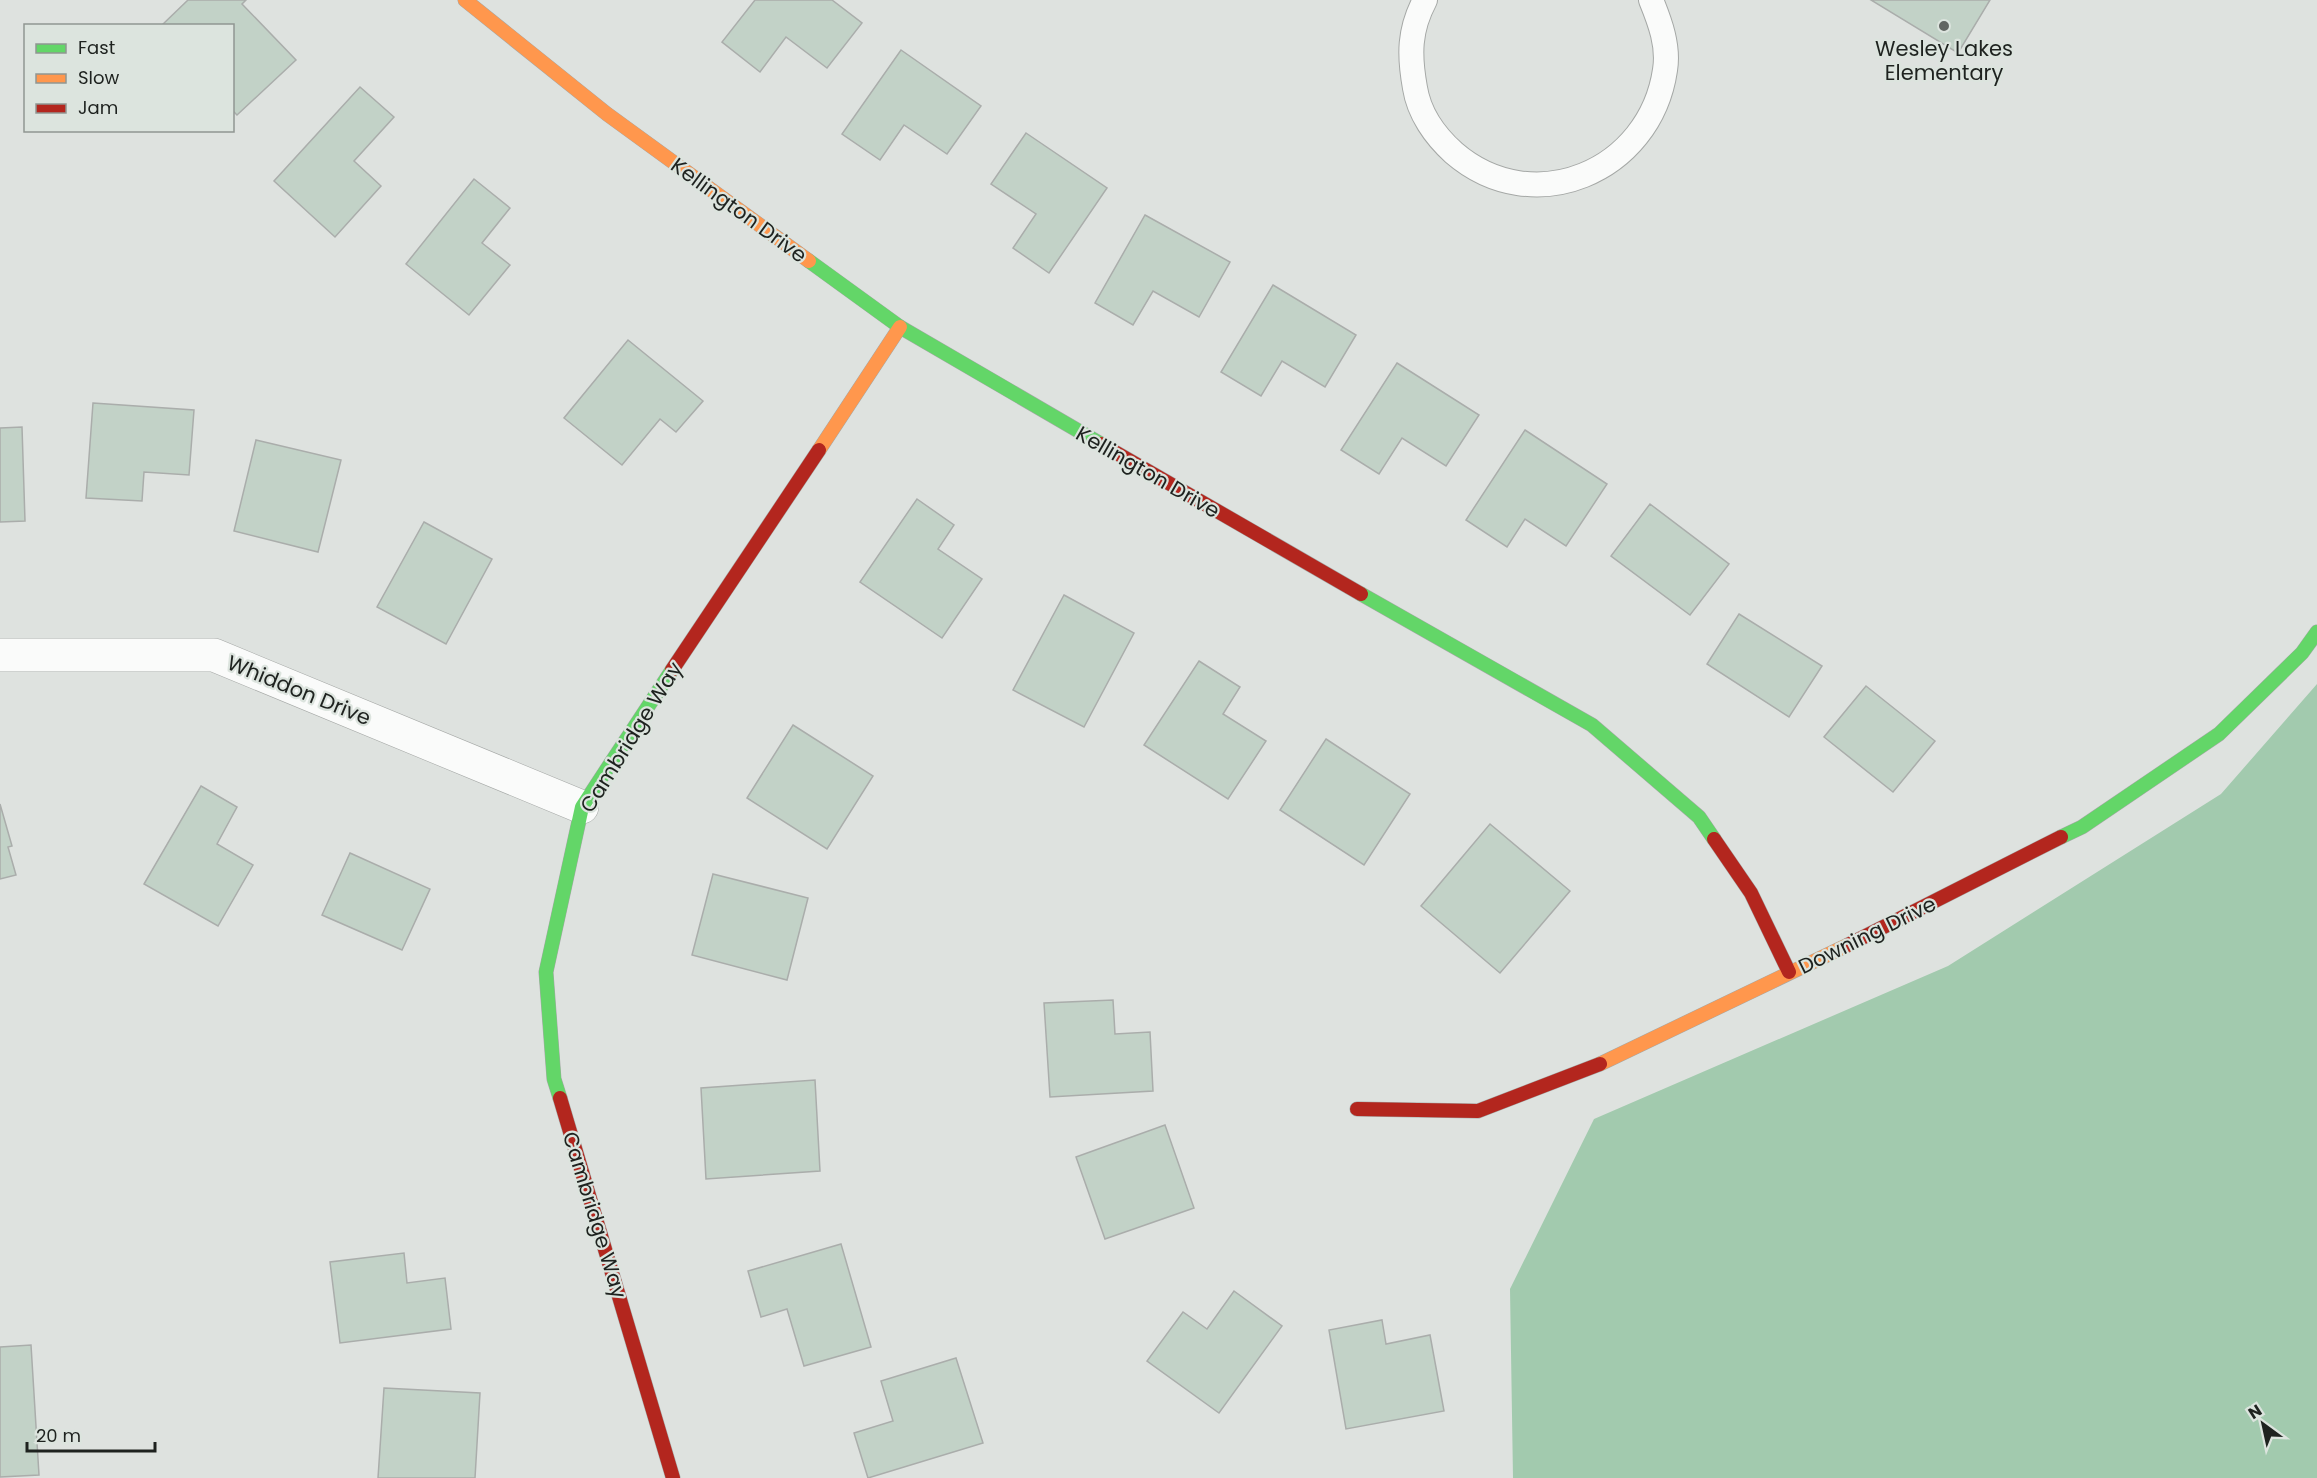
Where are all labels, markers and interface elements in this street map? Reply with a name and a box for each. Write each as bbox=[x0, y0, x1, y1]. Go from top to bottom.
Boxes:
marker: Wesley Lakes Elementary bbox=[1937, 19, 1951, 33]
legend bbox=[24, 24, 234, 132]
place label: Wesley Lakes Elementary bbox=[1875, 34, 2013, 87]
text: Fast bbox=[78, 35, 115, 60]
text: Slow bbox=[78, 65, 120, 90]
text: Jam bbox=[78, 95, 118, 120]
street label: Kellington Drive bbox=[665, 151, 813, 269]
street label: Kellington Drive bbox=[1071, 419, 1225, 525]
street label: Whiddon Drive bbox=[223, 648, 375, 732]
street label: Cambridge Way bbox=[573, 656, 689, 818]
street label: Downing Drive bbox=[1793, 889, 1941, 981]
street label: Cambridge Way bbox=[556, 1128, 634, 1302]
north arrow bbox=[2233, 1394, 2293, 1454]
text: N bbox=[2244, 1399, 2266, 1425]
scale bar bbox=[27, 1415, 154, 1453]
text: 20 m bbox=[36, 1423, 81, 1448]

